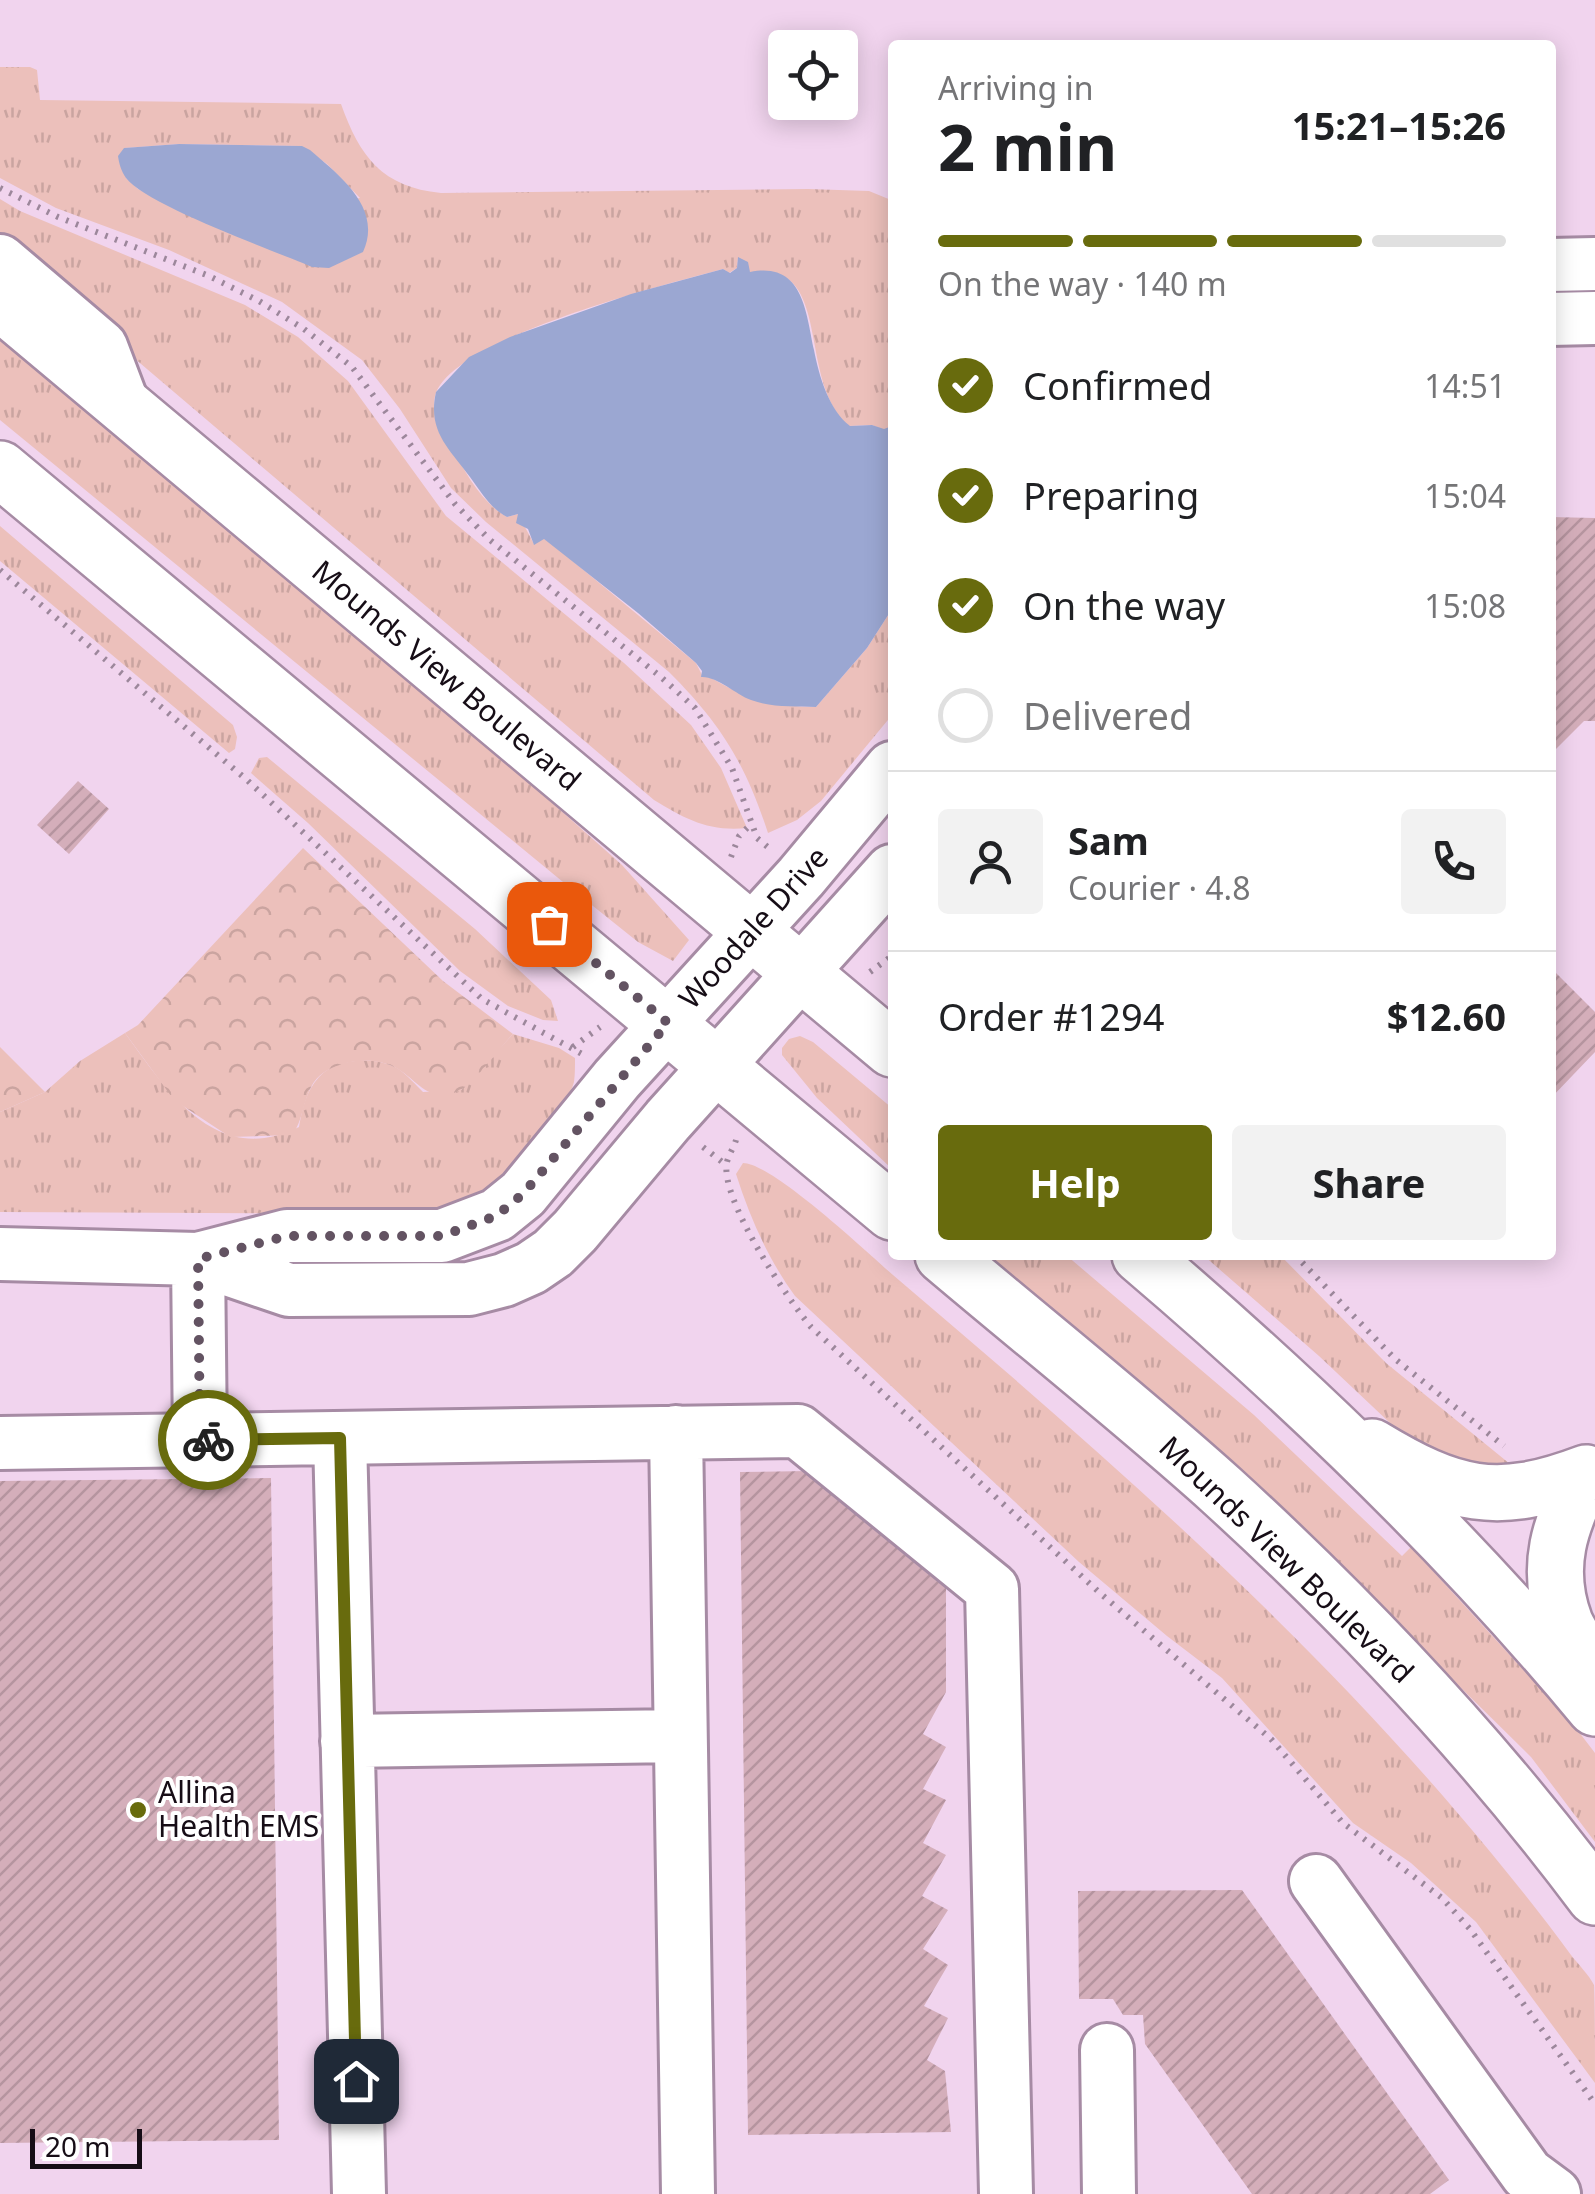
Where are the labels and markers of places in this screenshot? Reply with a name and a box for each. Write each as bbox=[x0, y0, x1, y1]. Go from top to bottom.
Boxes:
pin bbox=[507, 882, 592, 967]
place label: Allina Health EMS bbox=[158, 1771, 319, 1846]
marker: Allina Health EMS bbox=[127, 1799, 149, 1821]
pin bbox=[314, 2039, 399, 2124]

